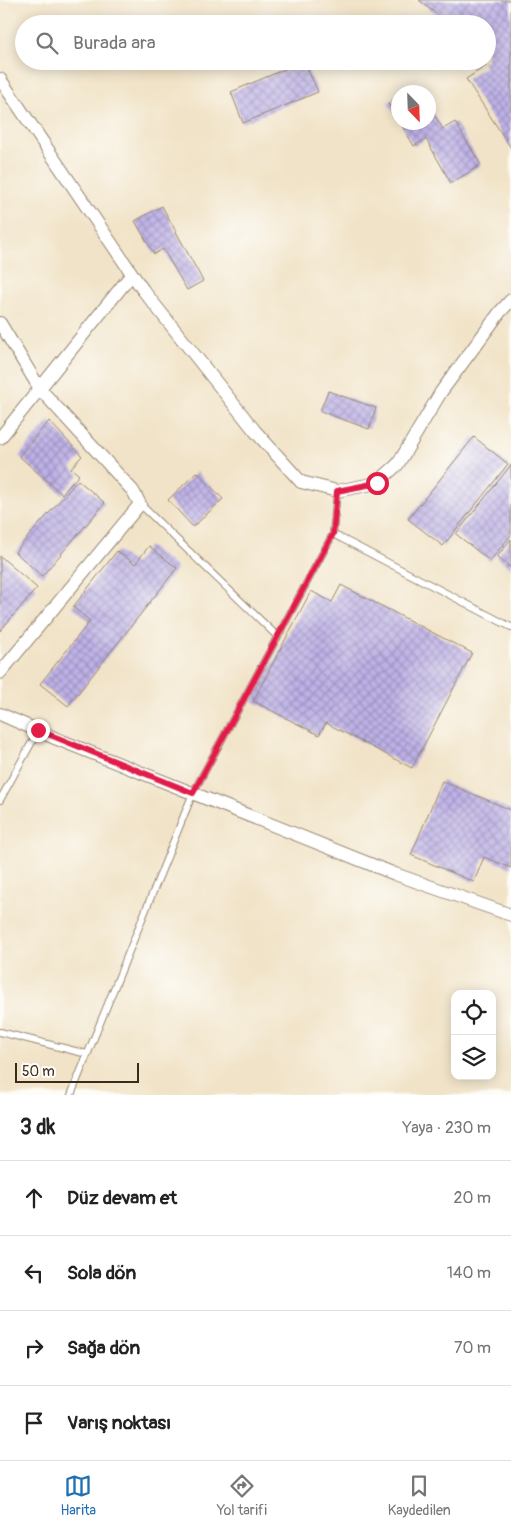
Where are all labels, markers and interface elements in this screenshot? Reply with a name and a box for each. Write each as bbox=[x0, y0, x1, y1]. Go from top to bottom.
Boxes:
search box bbox=[15, 15, 496, 70]
icon: search bbox=[33, 29, 61, 57]
text: Burada ara bbox=[73, 31, 156, 55]
north arrow bbox=[391, 85, 436, 130]
route start bbox=[366, 472, 389, 495]
route end bbox=[27, 719, 50, 742]
map controls bbox=[451, 990, 496, 1080]
button: locate bbox=[451, 990, 496, 1035]
button: layers bbox=[451, 1035, 496, 1080]
scale bar bbox=[15, 1060, 139, 1083]
text: 50 m bbox=[22, 1063, 55, 1080]
text: 3 dk bbox=[20, 1114, 55, 1141]
text: Yaya · 230 m bbox=[403, 1118, 491, 1138]
icon: ahead bbox=[20, 1184, 48, 1212]
text: Düz devam et bbox=[67, 1186, 177, 1210]
text: 20 m bbox=[453, 1188, 491, 1208]
icon: left bbox=[20, 1259, 48, 1287]
text: Sola dön bbox=[67, 1261, 136, 1285]
text: 140 m bbox=[447, 1263, 491, 1283]
icon: right bbox=[20, 1334, 48, 1362]
text: Sağa dön bbox=[67, 1336, 140, 1360]
text: 70 m bbox=[454, 1338, 491, 1358]
icon: arrive bbox=[20, 1409, 48, 1437]
text: Varış noktası bbox=[67, 1411, 171, 1435]
tab: Harita bbox=[60, 1472, 96, 1519]
tab: Yol tarifi bbox=[217, 1472, 267, 1519]
tab: Kaydedilen bbox=[388, 1472, 451, 1519]

